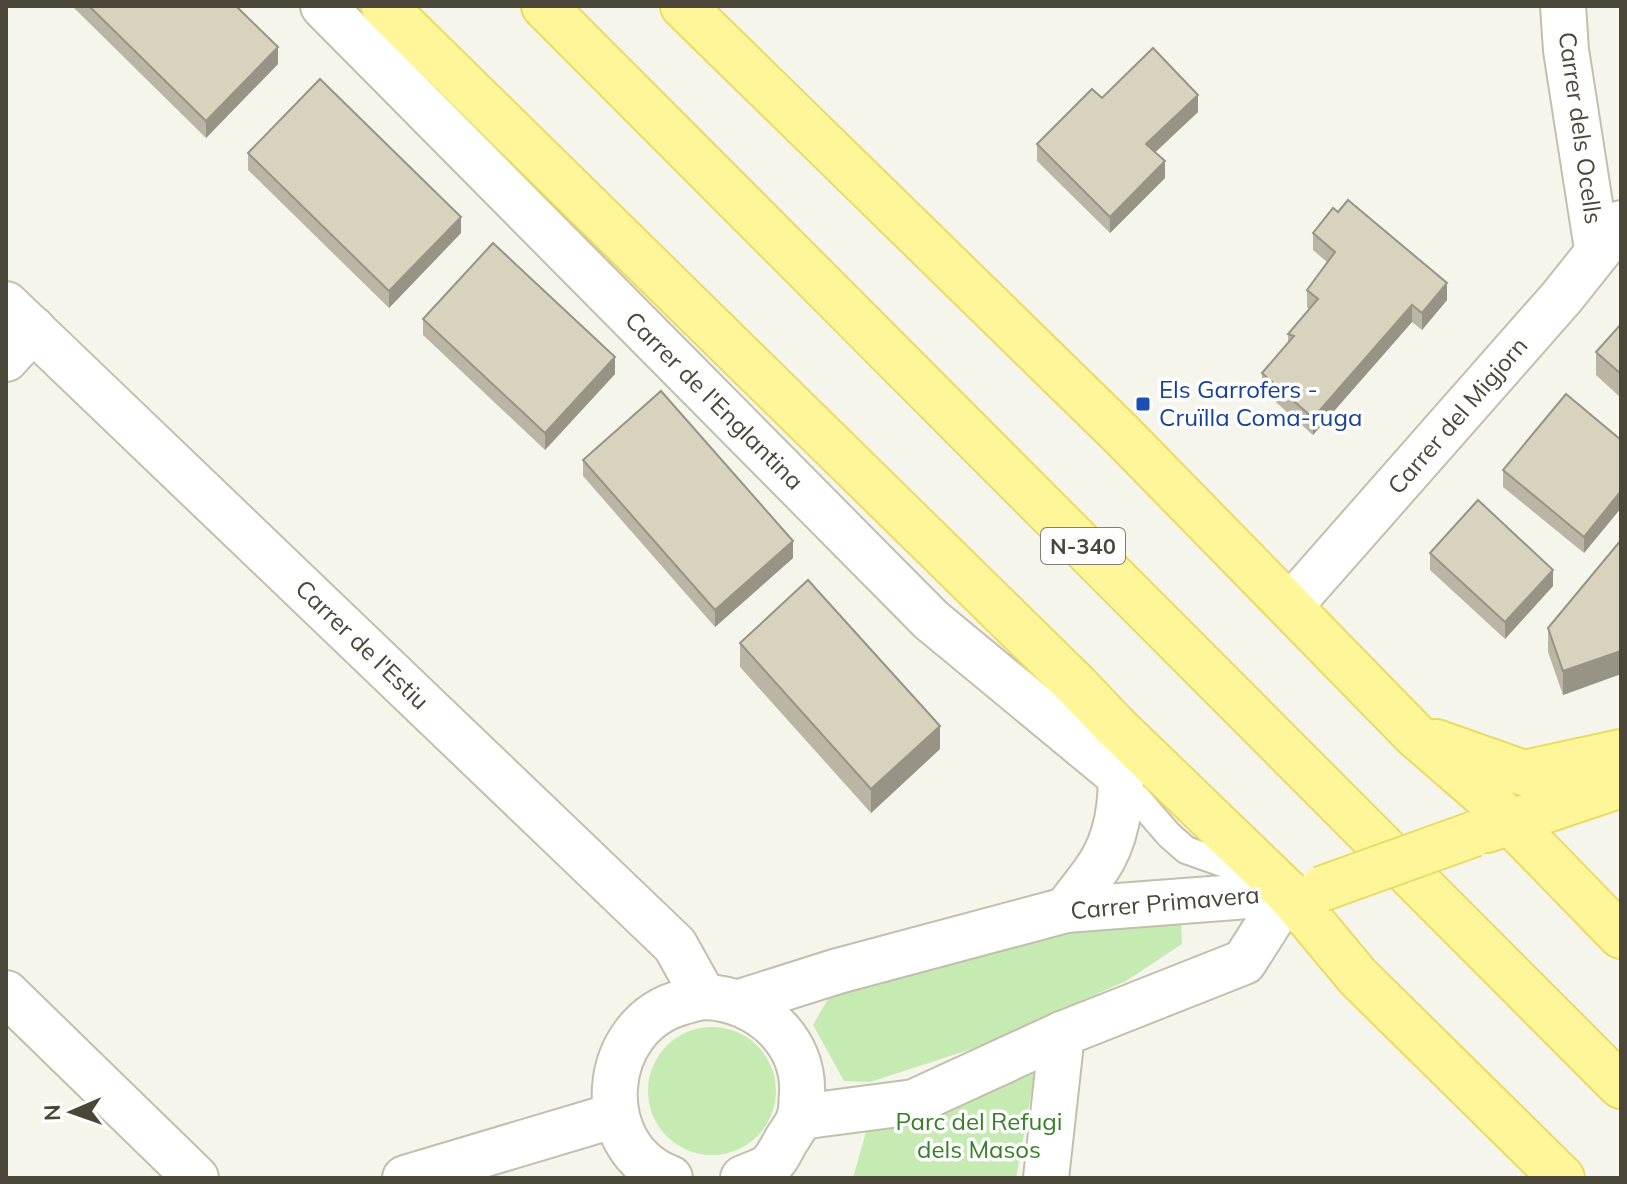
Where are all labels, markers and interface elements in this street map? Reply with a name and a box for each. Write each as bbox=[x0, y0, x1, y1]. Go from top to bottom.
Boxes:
street label: Carrer dels Ocells bbox=[1553, 30, 1609, 226]
street label: Carrer de l'Englantina bbox=[619, 305, 810, 496]
street label: Carrer del Migjorn bbox=[1381, 331, 1534, 500]
place label: Els Garrofers - Cruïlla Coma-ruga bbox=[1159, 374, 1362, 432]
marker: Els Garrofers - Cruïlla Coma-ruga bbox=[1134, 395, 1152, 413]
road number: N-340 bbox=[1041, 528, 1125, 564]
street label: Carrer de l'Estiu bbox=[290, 573, 436, 716]
street label: Carrer Primavera bbox=[1069, 879, 1261, 925]
north arrow bbox=[32, 1072, 112, 1152]
text: N bbox=[38, 1104, 66, 1121]
park label: Parc del Refugi dels Masos bbox=[895, 1106, 1063, 1164]

